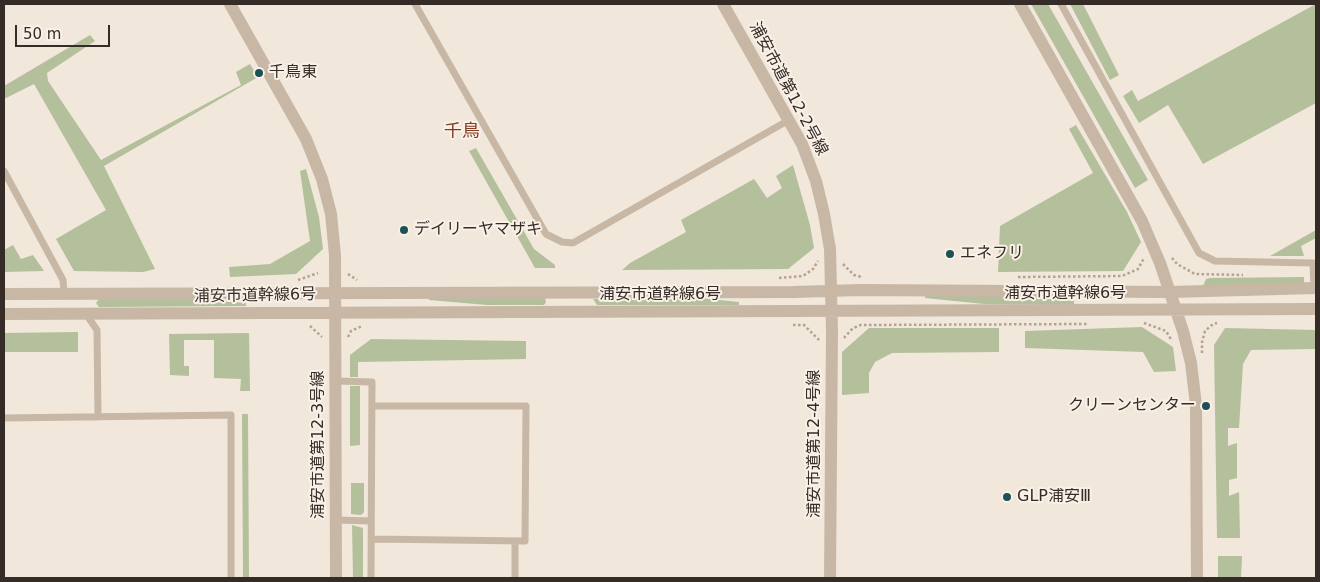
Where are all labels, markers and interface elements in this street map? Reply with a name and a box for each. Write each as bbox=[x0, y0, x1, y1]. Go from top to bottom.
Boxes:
scale bar bbox=[18, 15, 112, 47]
street label: 浦安市道第12-2号線 bbox=[745, 19, 831, 159]
text: 50 m bbox=[23, 25, 61, 43]
place label: 千鳥東 bbox=[269, 63, 317, 83]
marker: 千鳥東 bbox=[253, 67, 265, 79]
district label: 千鳥 bbox=[444, 121, 480, 143]
place label: デイリーヤマザキ bbox=[414, 220, 542, 240]
marker: デイリーヤマザキ bbox=[398, 224, 410, 236]
place label: エネフリ bbox=[960, 244, 1024, 264]
marker: エネフリ bbox=[944, 248, 956, 260]
street label: 浦安市道幹線6号 bbox=[1004, 284, 1126, 304]
street label: 浦安市道幹線6号 bbox=[194, 285, 316, 307]
street label: 浦安市道幹線6号 bbox=[599, 285, 721, 305]
street label: 浦安市道第12-4号線 bbox=[805, 370, 825, 518]
street label: 浦安市道第12-3号線 bbox=[309, 371, 329, 519]
place label: クリーンセンター bbox=[1068, 396, 1196, 416]
marker: クリーンセンター bbox=[1200, 400, 1212, 412]
place label: GLP浦安Ⅲ bbox=[1017, 487, 1091, 507]
marker: GLP浦安Ⅲ bbox=[1001, 491, 1013, 503]

